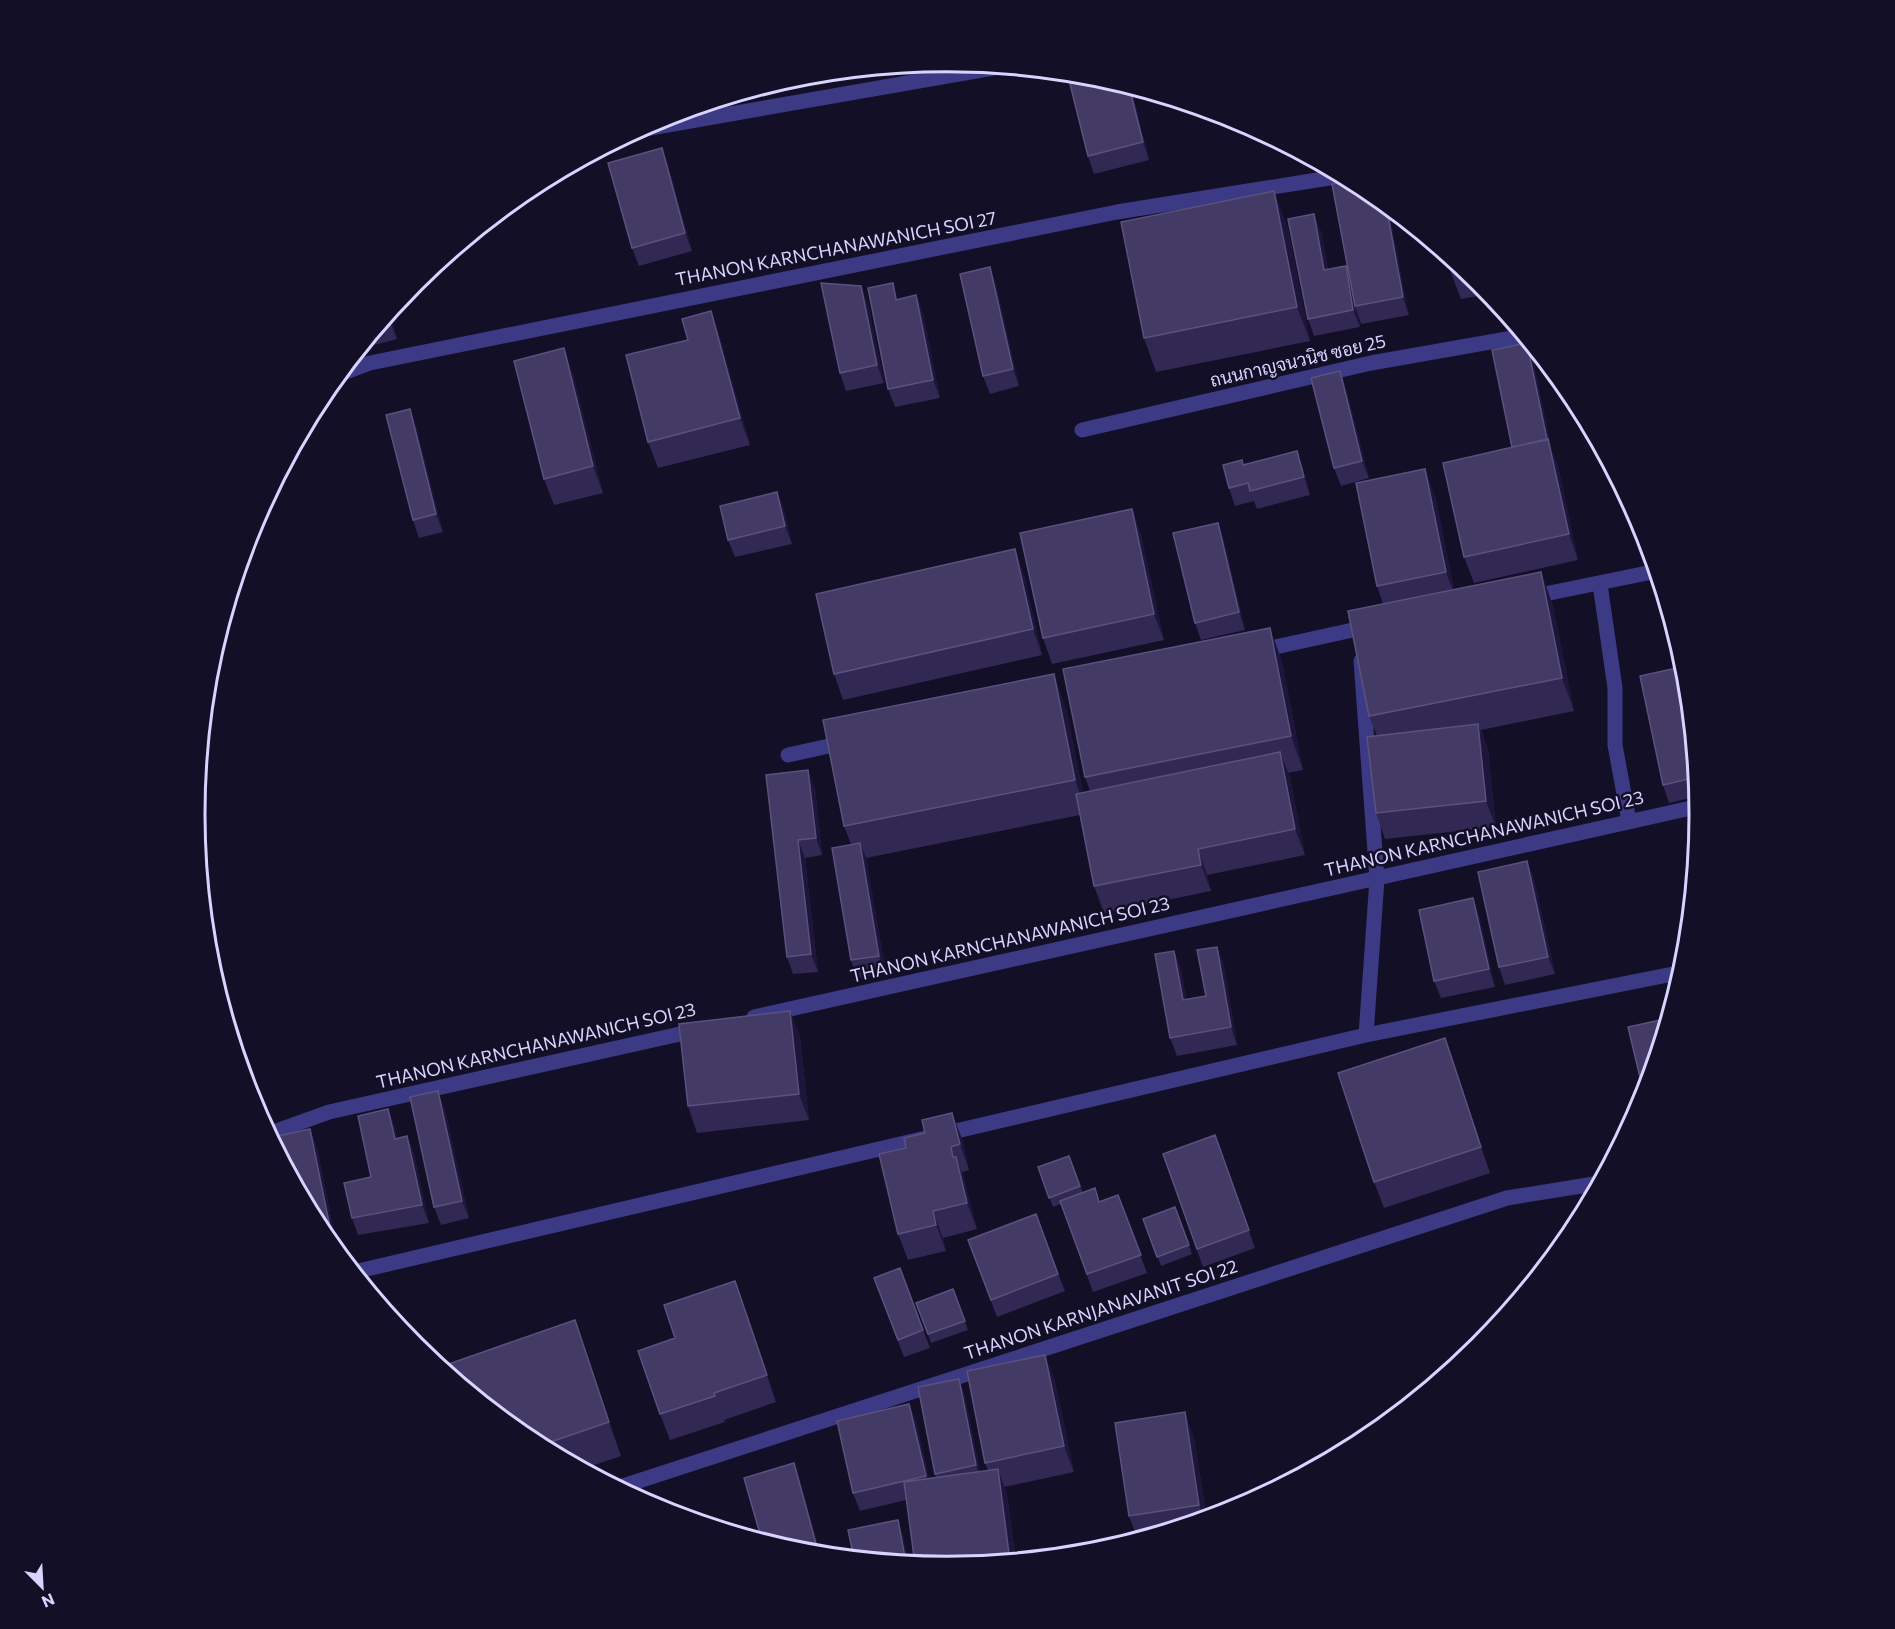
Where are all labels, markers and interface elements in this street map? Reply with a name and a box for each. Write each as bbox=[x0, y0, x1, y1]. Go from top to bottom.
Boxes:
street label: THANON KARNCHANAWANICH SOI 27 bbox=[674, 206, 998, 290]
street label: ถนนกาญจนวนิช ซอย 25 bbox=[1208, 329, 1388, 392]
street label: THANON KARNCHANAWANICH SOI 23 bbox=[1322, 786, 1646, 881]
street label: THANON KARNCHANAWANICH SOI 23 bbox=[848, 892, 1172, 987]
street label: THANON KARNCHANAWANICH SOI 23 bbox=[374, 998, 698, 1093]
street label: THANON KARNJANAVANIT SOI 22 bbox=[961, 1254, 1240, 1364]
north arrow bbox=[12, 1557, 72, 1617]
text: N bbox=[39, 1590, 58, 1612]

